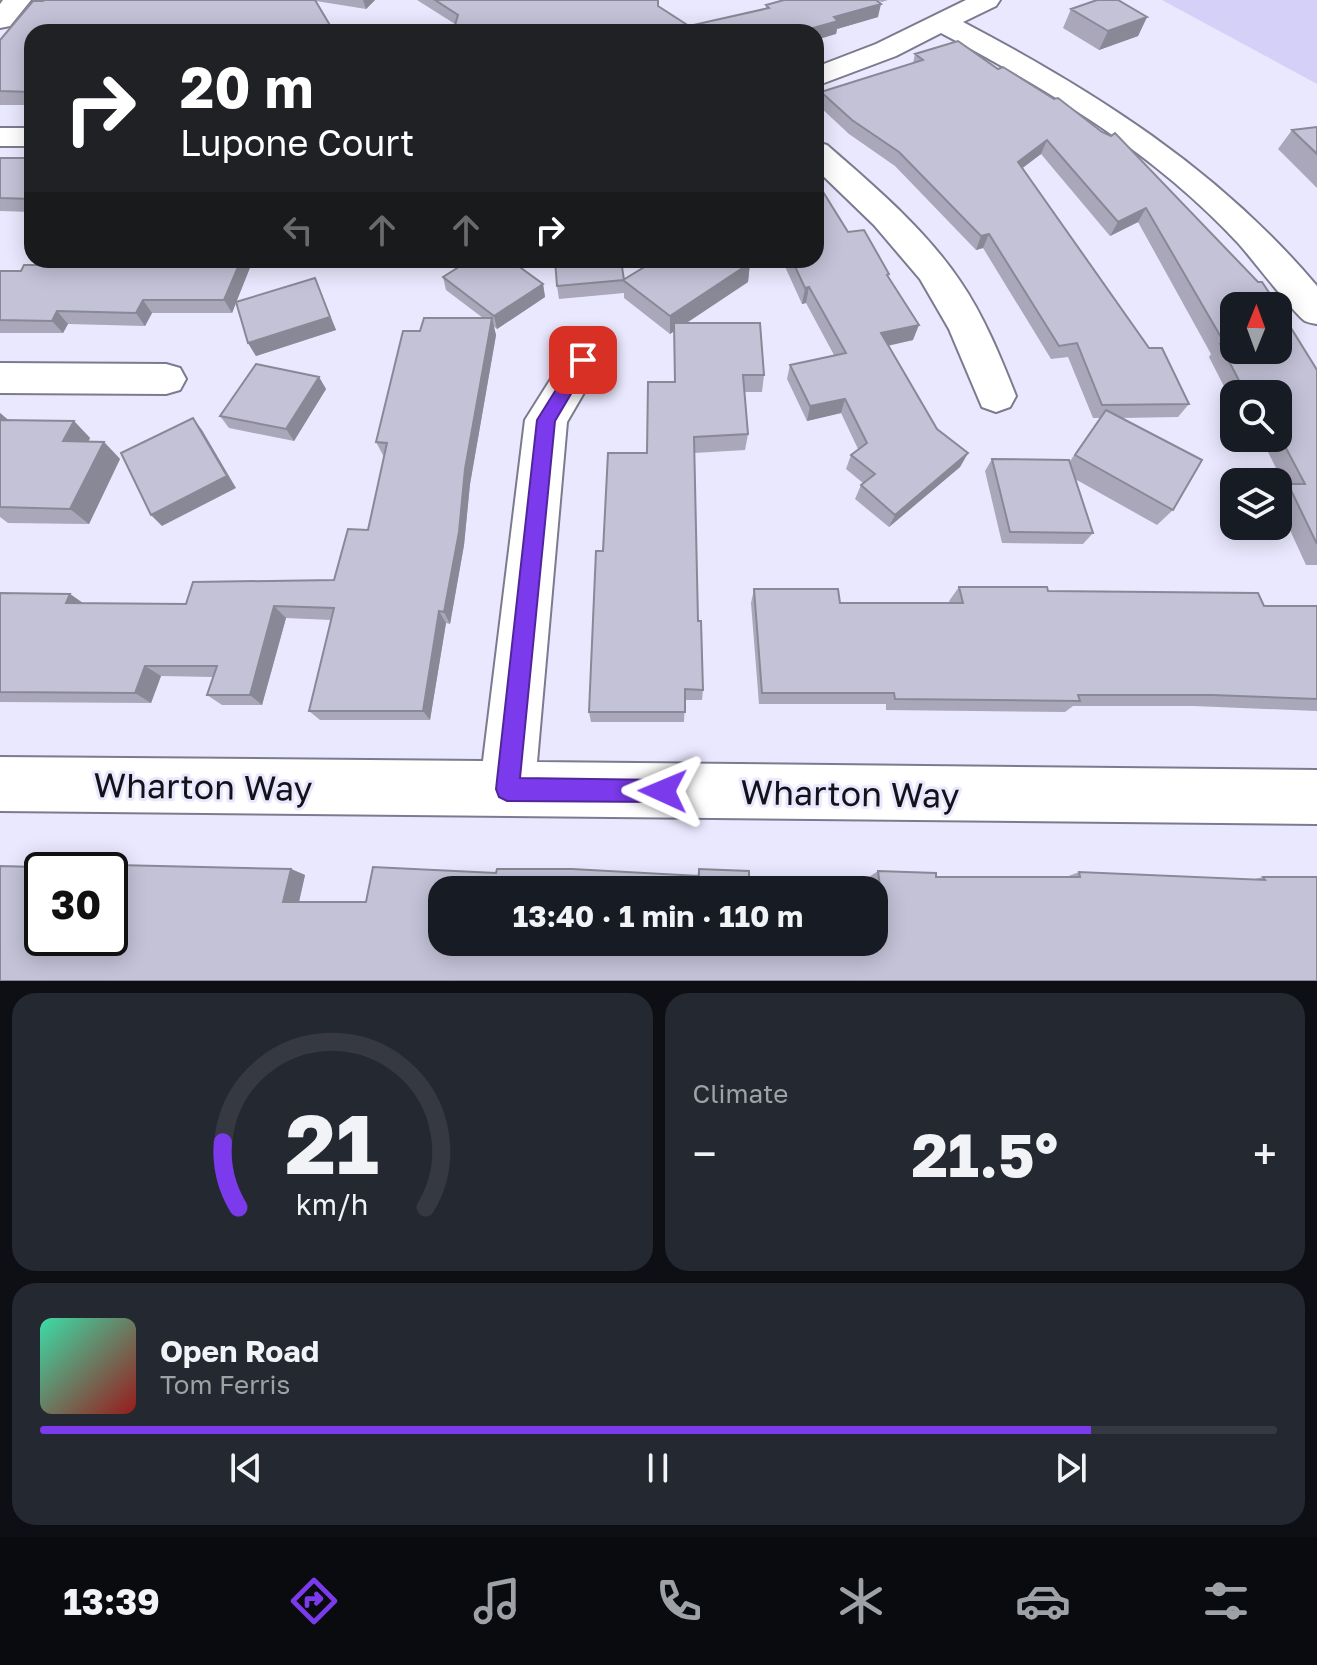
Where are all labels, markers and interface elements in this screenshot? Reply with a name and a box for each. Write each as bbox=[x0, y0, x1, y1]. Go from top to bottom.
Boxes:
text: 20 m bbox=[180, 53, 314, 120]
icon: right bbox=[48, 56, 152, 160]
text: Lupone Court bbox=[180, 121, 414, 164]
icon: left bbox=[276, 208, 320, 252]
icon: ahead bbox=[360, 208, 404, 252]
icon: ahead bbox=[444, 208, 488, 252]
icon: right bbox=[528, 208, 572, 252]
north arrow bbox=[1220, 292, 1292, 364]
map controls bbox=[1220, 292, 1292, 540]
pin bbox=[549, 326, 617, 394]
icon: arrive bbox=[561, 338, 605, 382]
button: search bbox=[1220, 380, 1292, 452]
button: layers bbox=[1220, 468, 1292, 540]
position arrow bbox=[621, 749, 705, 833]
street label: Wharton Way bbox=[93, 764, 313, 808]
street label: Wharton Way bbox=[740, 771, 960, 815]
speed limit sign: 30 bbox=[24, 852, 128, 956]
text: 13:40 · 1 min · 110 m bbox=[513, 898, 803, 934]
text: Climate bbox=[693, 1078, 788, 1109]
text: 21 bbox=[285, 1092, 379, 1192]
text: 21.5° bbox=[911, 1118, 1058, 1190]
text: − bbox=[693, 1127, 717, 1180]
text: + bbox=[1253, 1127, 1277, 1180]
text: km/h bbox=[296, 1187, 369, 1221]
text: Open Road bbox=[160, 1333, 319, 1369]
text: Tom Ferris bbox=[160, 1369, 290, 1400]
icon: previous bbox=[224, 1446, 268, 1490]
icon: pause bbox=[636, 1446, 680, 1490]
icon: next bbox=[1049, 1446, 1093, 1490]
icon: directions bbox=[286, 1573, 342, 1629]
icon: music bbox=[469, 1573, 525, 1629]
icon: phone bbox=[651, 1573, 707, 1629]
icon: climate bbox=[833, 1573, 889, 1629]
icon: car bbox=[1015, 1573, 1071, 1629]
icon: filters bbox=[1198, 1573, 1254, 1629]
text: 13:39 bbox=[63, 1580, 160, 1623]

